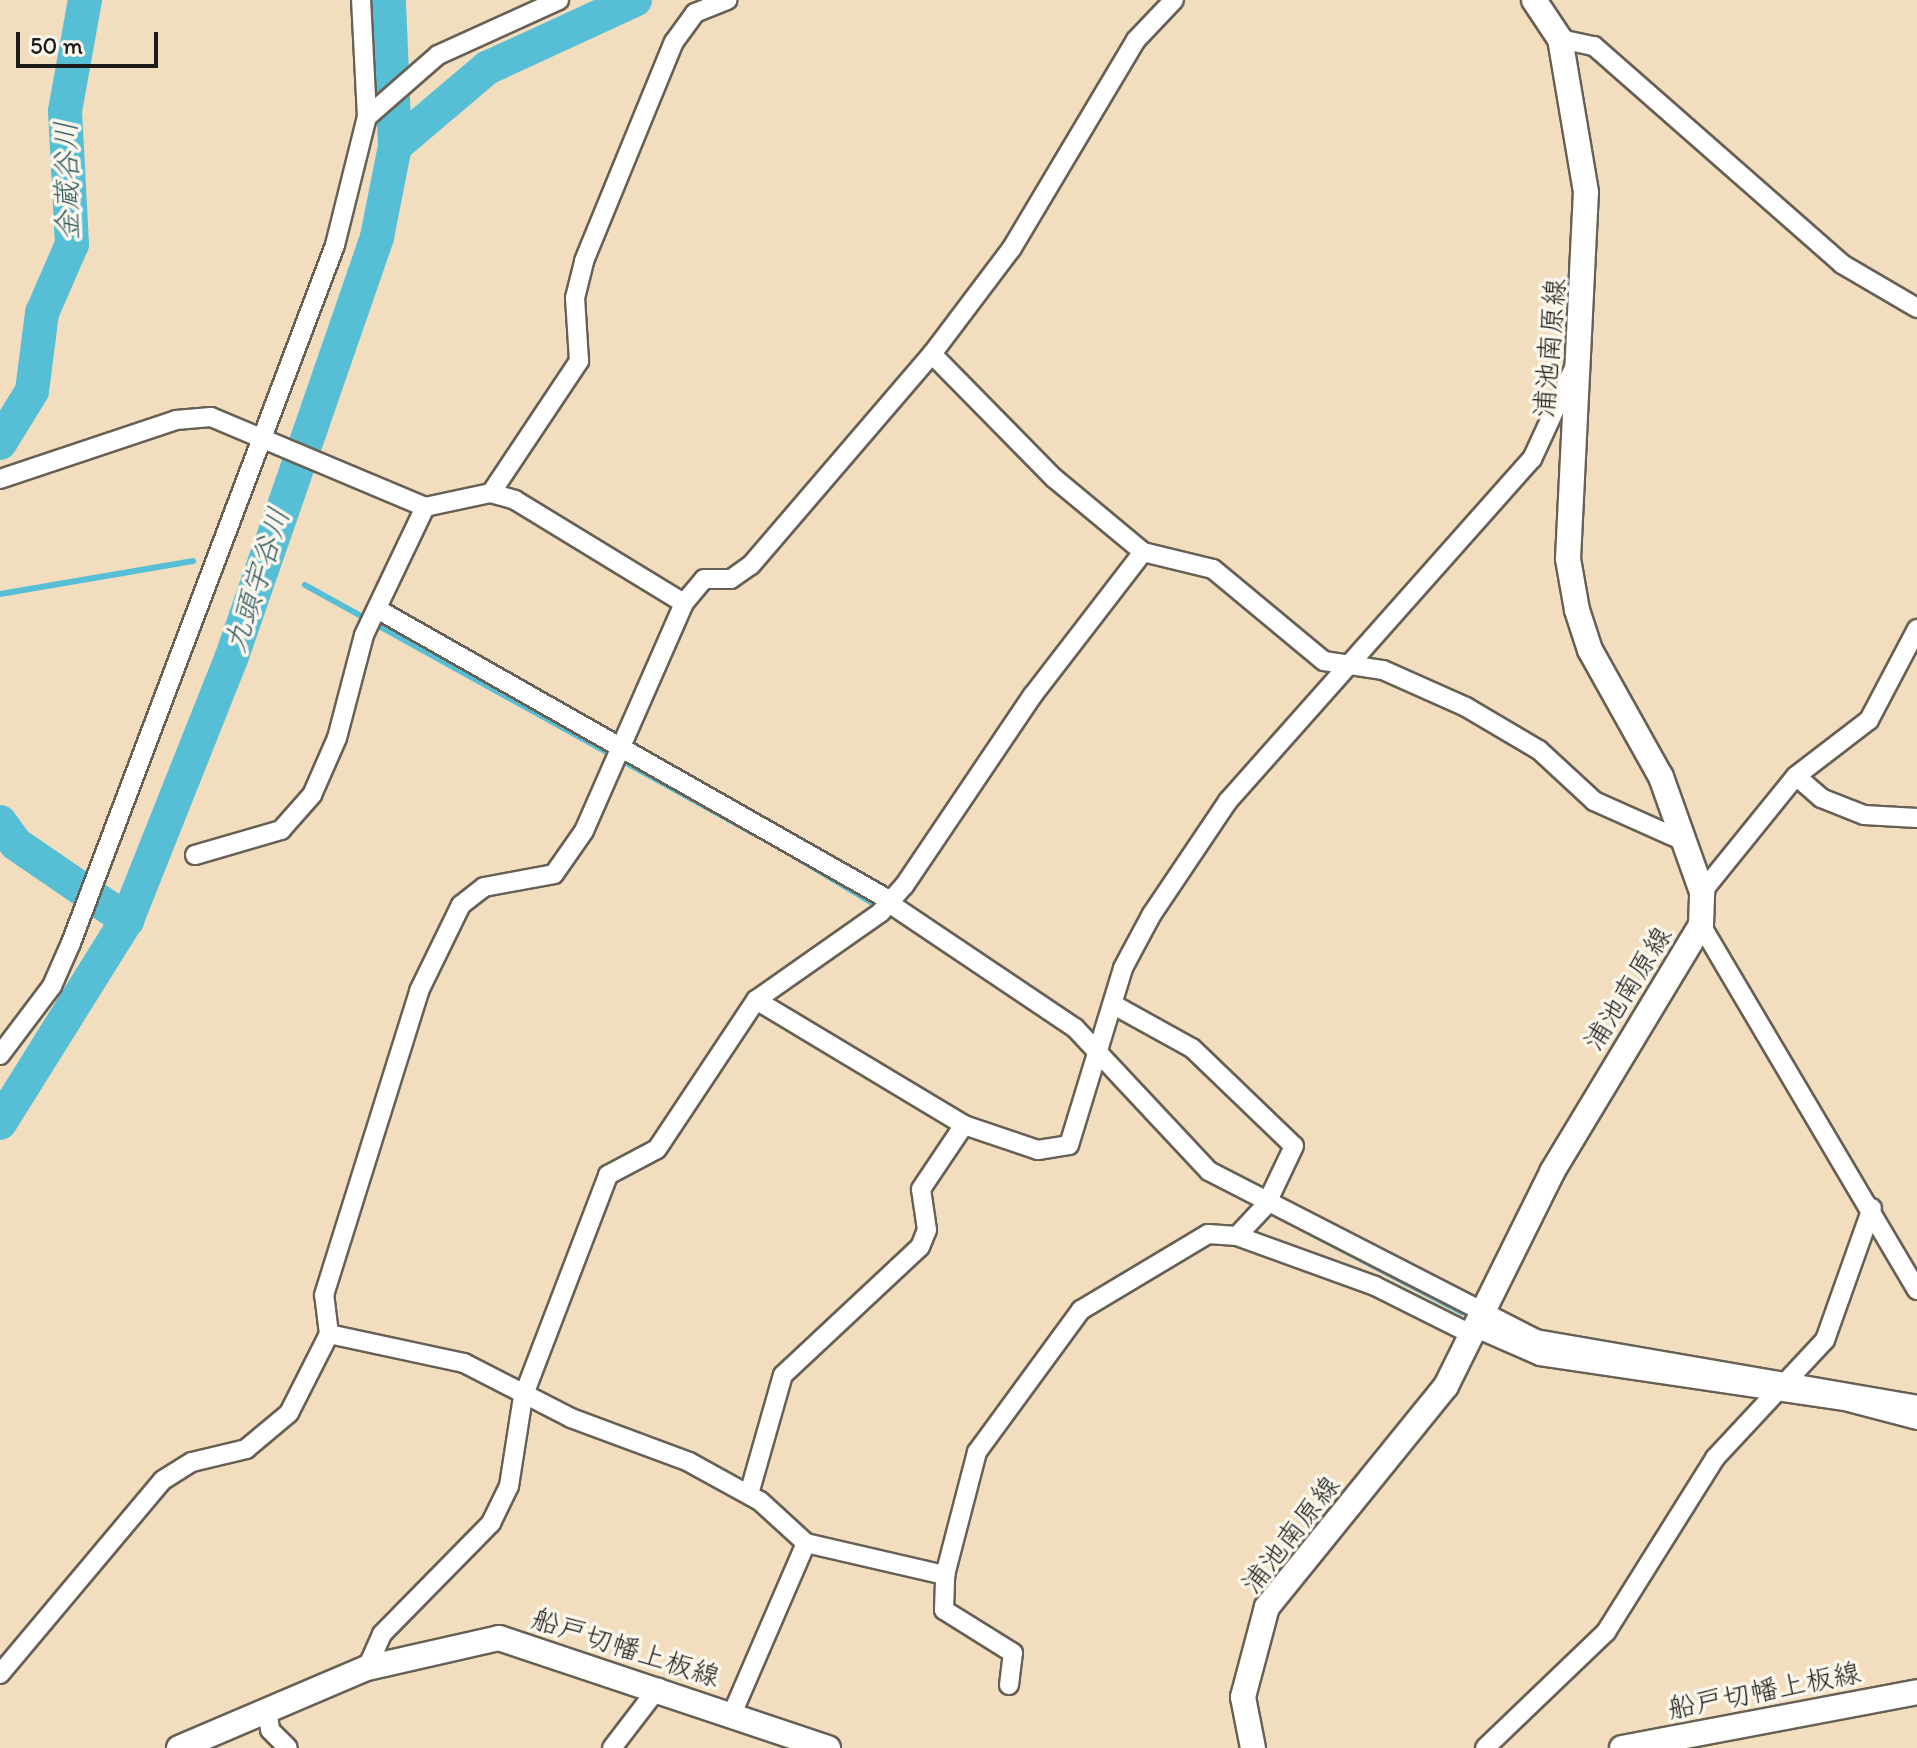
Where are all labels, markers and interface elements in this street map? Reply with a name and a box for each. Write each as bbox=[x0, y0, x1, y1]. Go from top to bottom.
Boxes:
scale bar bbox=[20, 16, 162, 66]
text: 50 m bbox=[30, 31, 83, 60]
water label: 金蔵谷川 bbox=[48, 121, 86, 241]
street label: 浦池南原線 bbox=[1526, 277, 1572, 419]
water label: 九頭宇谷川 bbox=[217, 503, 297, 657]
street label: 浦池南原線 bbox=[1576, 920, 1678, 1056]
street label: 浦池南原線 bbox=[1234, 1468, 1346, 1600]
street label: 船戸切幡上板線 bbox=[528, 1601, 724, 1693]
street label: 船戸切幡上板線 bbox=[1665, 1655, 1863, 1725]

